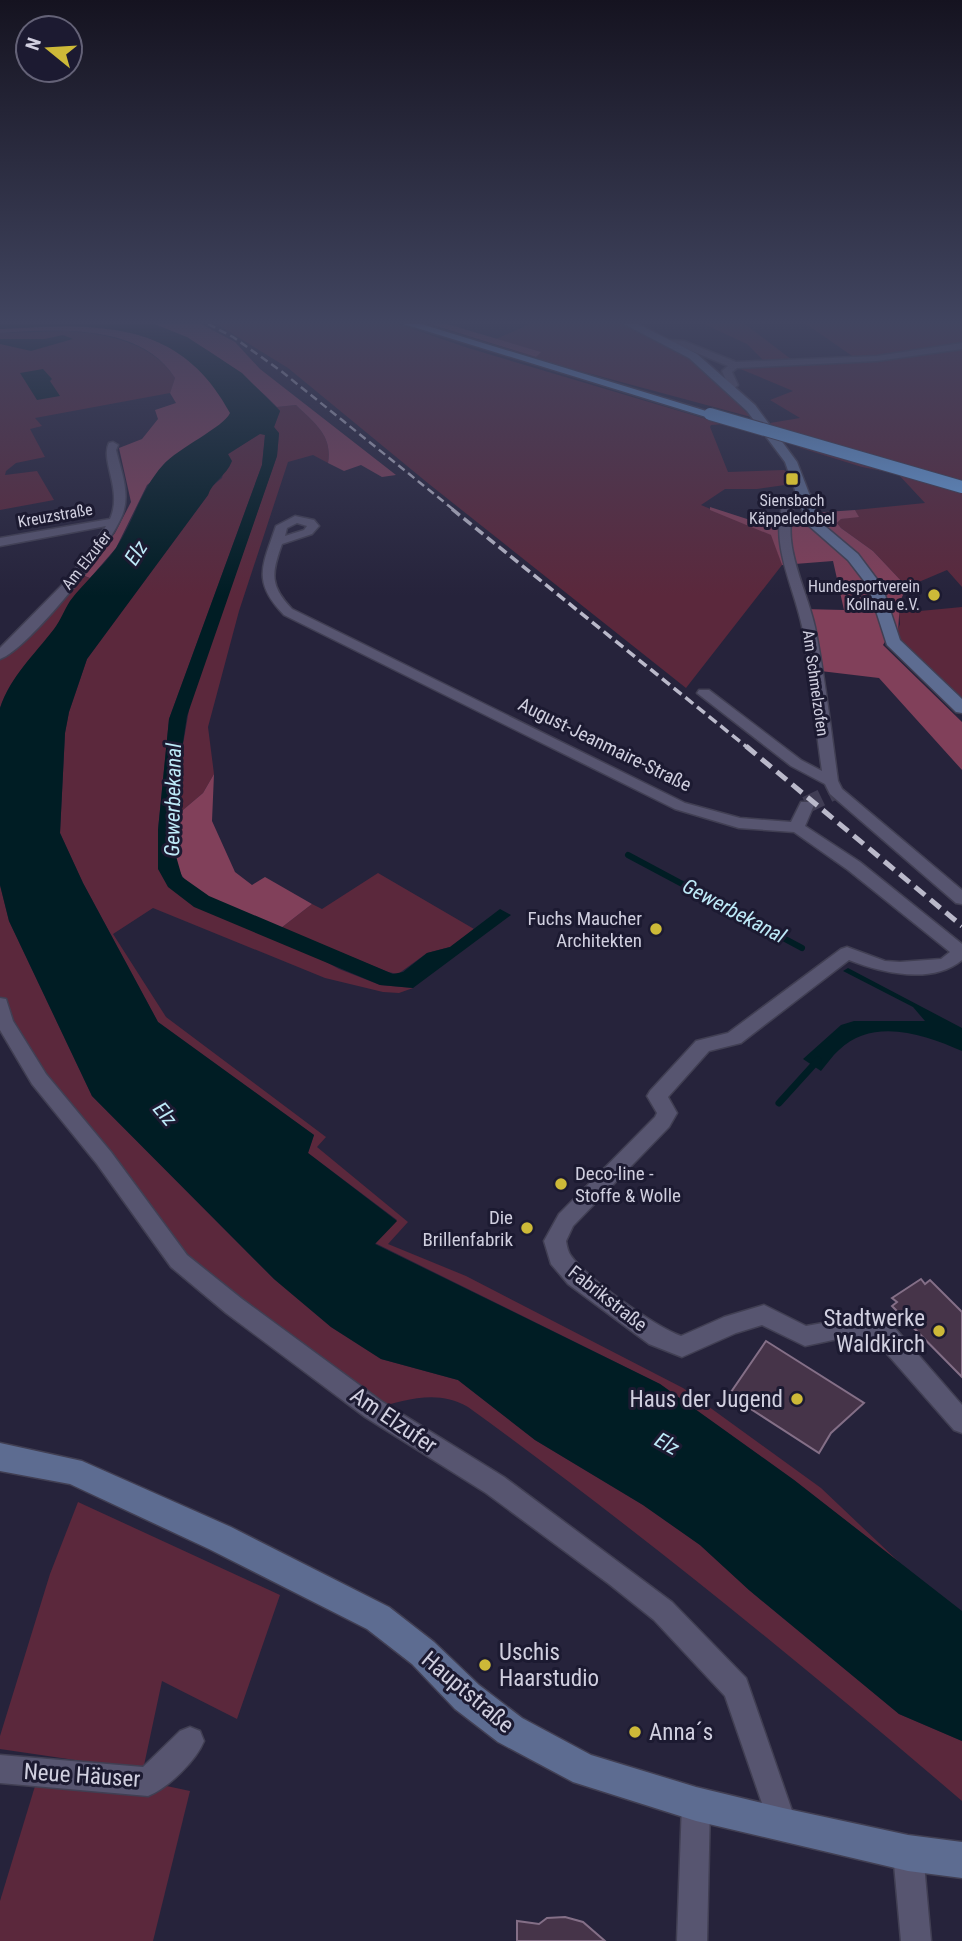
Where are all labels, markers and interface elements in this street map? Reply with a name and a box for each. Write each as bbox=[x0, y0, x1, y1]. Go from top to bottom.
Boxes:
north arrow bbox=[14, 14, 84, 84]
text: N bbox=[21, 35, 46, 53]
marker: Siensbach Käppeledobel bbox=[784, 471, 800, 487]
place label: Siensbach Käppeledobel bbox=[749, 491, 835, 528]
street label: Kreuzstraße bbox=[16, 500, 94, 531]
street label: Am Elzufer bbox=[58, 527, 115, 593]
water label: Elz bbox=[119, 536, 153, 569]
place label: Hundesportverein Kollnau e.V. bbox=[808, 577, 920, 614]
marker: Hundesportverein Kollnau e.V. bbox=[926, 587, 942, 603]
street label: Am Schmelzofen bbox=[799, 629, 832, 737]
street label: August-Jeanmaire-Straße bbox=[514, 693, 695, 796]
water label: Gewerbekanal bbox=[160, 743, 186, 857]
water label: Gewerbekanal bbox=[678, 874, 790, 948]
place label: Fuchs Maucher Architekten bbox=[528, 907, 642, 952]
marker: Fuchs Maucher Architekten bbox=[648, 921, 664, 937]
water label: Elz bbox=[148, 1097, 182, 1131]
place label: Deco-line - Stoffe & Wolle bbox=[575, 1162, 681, 1207]
marker: Deco-line - Stoffe & Wolle bbox=[553, 1176, 569, 1192]
place label: Die Brillenfabrik bbox=[422, 1206, 513, 1251]
marker: Die Brillenfabrik bbox=[519, 1220, 535, 1236]
street label: Fabrikstraße bbox=[564, 1261, 652, 1336]
place label: Stadtwerke Waldkirch bbox=[823, 1305, 925, 1358]
marker: Stadtwerke Waldkirch bbox=[931, 1323, 947, 1339]
street label: Am Elzufer bbox=[345, 1382, 442, 1459]
place label: Haus der Jugend bbox=[629, 1386, 783, 1413]
marker: Haus der Jugend bbox=[789, 1391, 805, 1407]
water label: Elz bbox=[651, 1428, 683, 1460]
place label: Uschis Haarstudio bbox=[499, 1639, 599, 1692]
street label: Hauptstraße bbox=[416, 1646, 519, 1739]
marker: Uschis Haarstudio bbox=[477, 1657, 493, 1673]
place label: Anna´s bbox=[649, 1719, 713, 1746]
marker: Anna´s bbox=[627, 1724, 643, 1740]
street label: Neue Häuser bbox=[23, 1758, 141, 1793]

